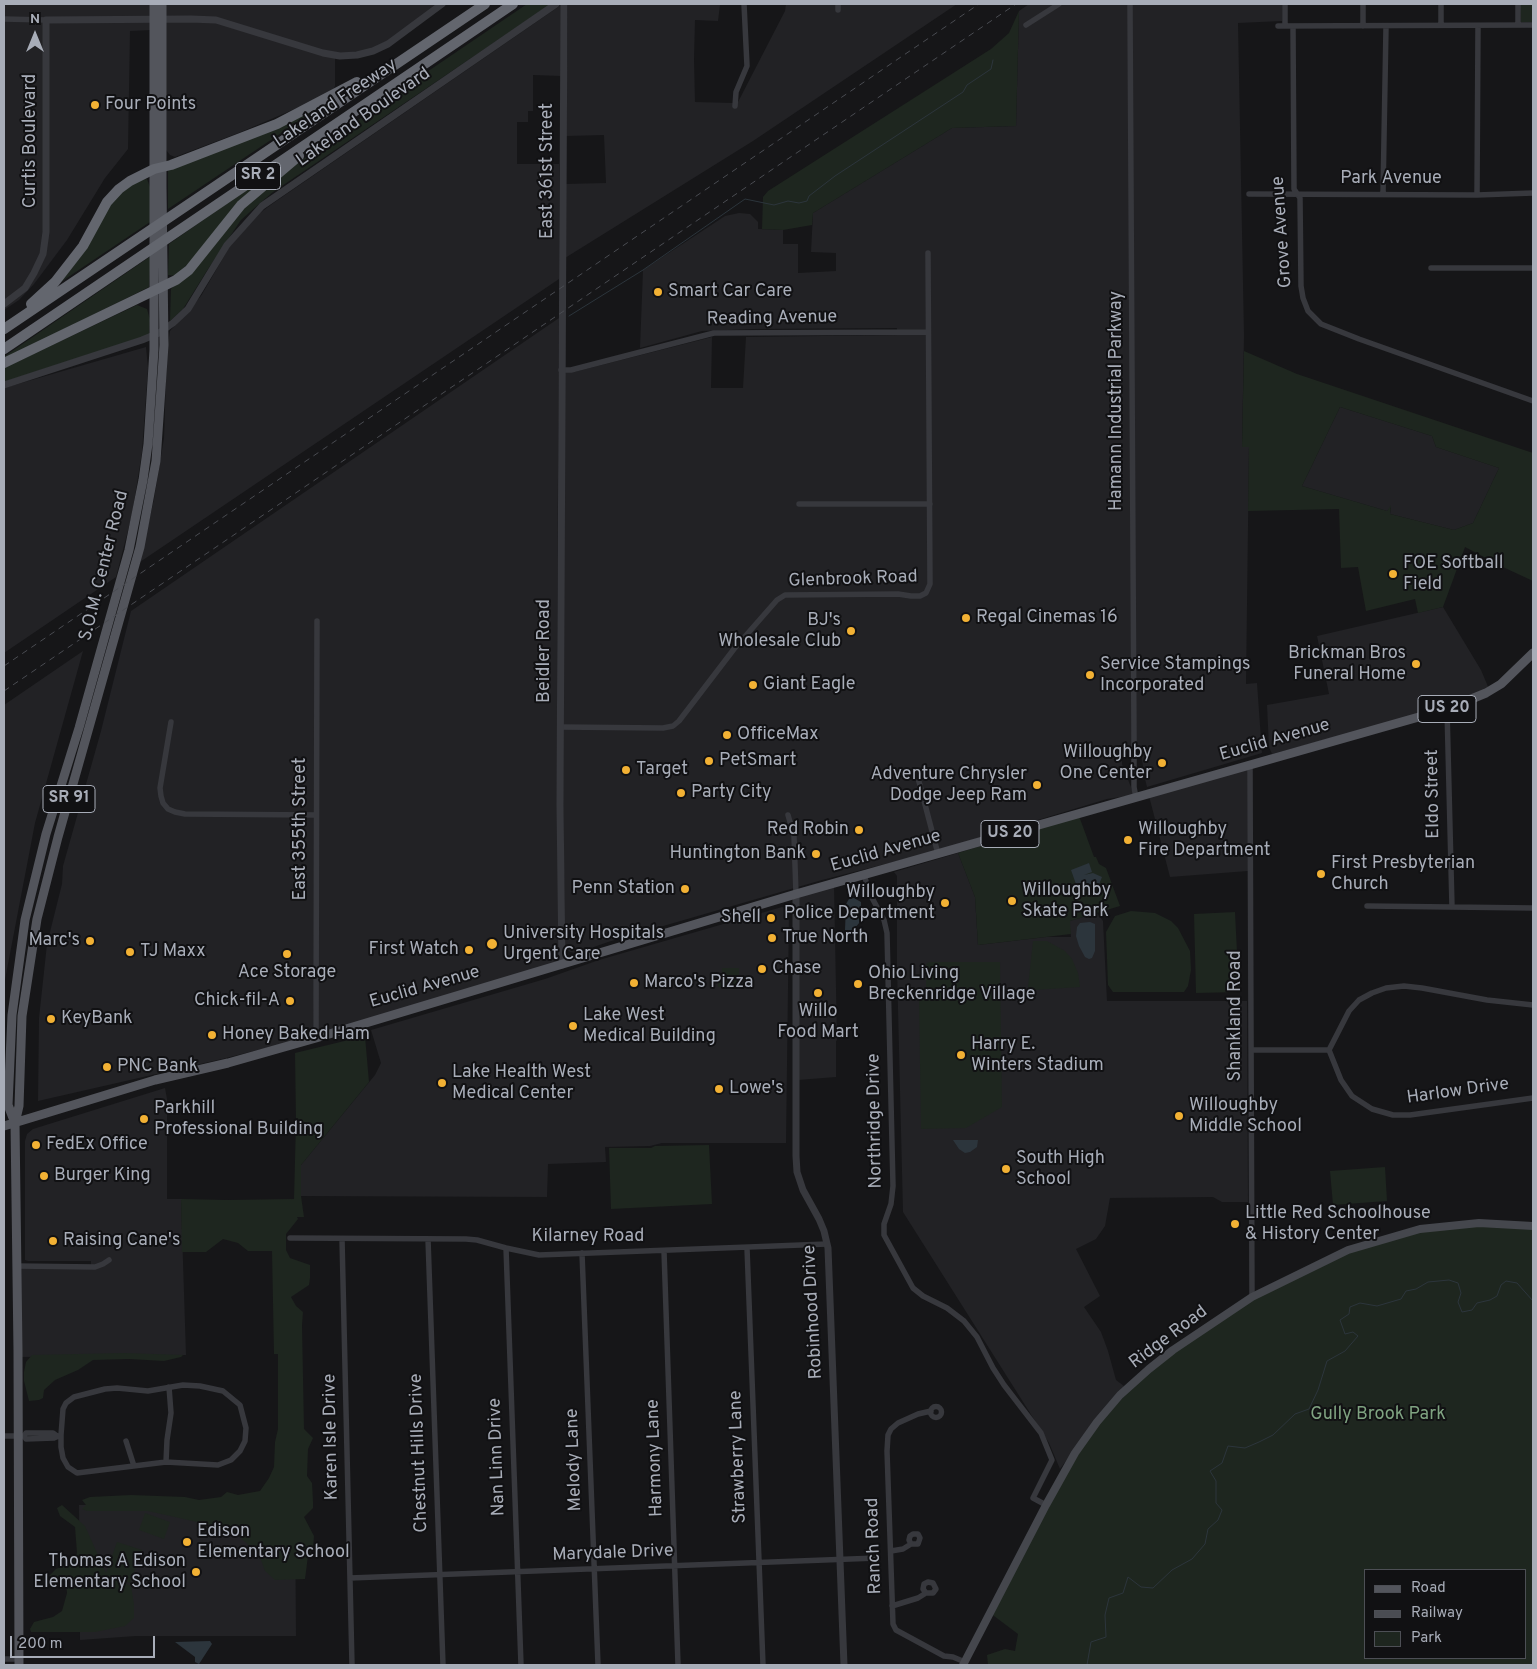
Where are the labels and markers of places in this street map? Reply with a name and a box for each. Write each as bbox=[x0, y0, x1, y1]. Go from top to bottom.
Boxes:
place label: Four Points bbox=[105, 94, 196, 116]
marker: Four Points bbox=[89, 99, 101, 111]
place label: Smart Car Care bbox=[668, 281, 792, 303]
marker: Smart Car Care bbox=[652, 286, 664, 298]
place label: FOE Softball Field bbox=[1403, 553, 1503, 596]
marker: FOE Softball Field bbox=[1387, 568, 1399, 580]
place label: Regal Cinemas 16 bbox=[976, 607, 1118, 629]
place label: BJ's Wholesale Club bbox=[718, 610, 841, 652]
marker: Regal Cinemas 16 bbox=[960, 612, 972, 624]
marker: BJ's Wholesale Club bbox=[845, 625, 857, 637]
place label: Brickman Bros Funeral Home bbox=[1288, 643, 1406, 686]
place label: Service Stampings Incorporated bbox=[1100, 654, 1250, 696]
marker: Brickman Bros Funeral Home bbox=[1410, 658, 1422, 670]
marker: Service Stampings Incorporated bbox=[1084, 669, 1096, 681]
place label: Giant Eagle bbox=[763, 674, 856, 696]
marker: Giant Eagle bbox=[747, 679, 759, 691]
place label: OfficeMax bbox=[737, 724, 819, 746]
marker: OfficeMax bbox=[721, 729, 733, 741]
place label: Willoughby One Center bbox=[1060, 742, 1152, 784]
place label: PetSmart bbox=[719, 750, 797, 772]
marker: PetSmart bbox=[703, 755, 715, 767]
marker: Willoughby One Center bbox=[1156, 757, 1168, 769]
place label: Target bbox=[636, 759, 688, 781]
marker: Target bbox=[620, 764, 632, 776]
place label: Adventure Chrysler Dodge Jeep Ram bbox=[871, 764, 1027, 806]
marker: Adventure Chrysler Dodge Jeep Ram bbox=[1031, 779, 1043, 791]
place label: Party City bbox=[691, 782, 771, 804]
marker: Party City bbox=[675, 787, 687, 799]
place label: Red Robin bbox=[767, 819, 849, 841]
place label: Willoughby Fire Department bbox=[1138, 819, 1271, 862]
marker: Red Robin bbox=[853, 824, 865, 836]
marker: Willoughby Fire Department bbox=[1122, 834, 1134, 846]
place label: Huntington Bank bbox=[669, 843, 806, 865]
marker: Huntington Bank bbox=[810, 848, 822, 860]
place label: First Presbyterian Church bbox=[1331, 853, 1475, 896]
marker: First Presbyterian Church bbox=[1315, 868, 1327, 880]
place label: Penn Station bbox=[571, 878, 675, 900]
place label: Willoughby Skate Park bbox=[1022, 880, 1111, 922]
place label: Willoughby Police Department bbox=[784, 882, 935, 924]
marker: Penn Station bbox=[679, 883, 691, 895]
marker: Willoughby Skate Park bbox=[1006, 895, 1018, 907]
marker: Willoughby Police Department bbox=[939, 897, 951, 909]
place label: Shell bbox=[721, 907, 761, 929]
marker: Shell bbox=[765, 912, 777, 924]
place label: University Hospitals Urgent Care bbox=[503, 923, 664, 966]
place label: True North bbox=[782, 927, 868, 949]
place label: Marc's bbox=[29, 930, 80, 952]
marker: True North bbox=[766, 932, 778, 944]
marker: Marc's bbox=[84, 935, 96, 947]
marker: University Hospitals Urgent Care bbox=[485, 937, 499, 951]
place label: First Watch bbox=[369, 939, 459, 961]
place label: TJ Maxx bbox=[140, 941, 206, 963]
marker: First Watch bbox=[463, 944, 475, 956]
marker: TJ Maxx bbox=[124, 946, 136, 958]
marker: Ace Storage bbox=[281, 948, 293, 960]
place label: Chase bbox=[772, 958, 821, 980]
place label: Ace Storage bbox=[238, 962, 336, 984]
marker: Chase bbox=[756, 963, 768, 975]
place label: Ohio Living Breckenridge Village bbox=[868, 963, 1035, 1006]
place label: Marco's Pizza bbox=[644, 972, 753, 994]
marker: Marco's Pizza bbox=[628, 977, 640, 989]
marker: Ohio Living Breckenridge Village bbox=[852, 978, 864, 990]
marker: Willo Food Mart bbox=[812, 987, 824, 999]
place label: Chick-fil-A bbox=[194, 990, 280, 1012]
marker: Chick-fil-A bbox=[284, 995, 296, 1007]
place label: Willo Food Mart bbox=[777, 1001, 859, 1044]
place label: Lake West Medical Building bbox=[583, 1005, 716, 1048]
place label: KeyBank bbox=[61, 1008, 133, 1030]
marker: KeyBank bbox=[45, 1013, 57, 1025]
marker: Lake West Medical Building bbox=[567, 1020, 579, 1032]
place label: Honey Baked Ham bbox=[222, 1024, 370, 1046]
marker: Honey Baked Ham bbox=[206, 1029, 218, 1041]
place label: Harry E. Winters Stadium bbox=[971, 1034, 1104, 1076]
marker: Harry E. Winters Stadium bbox=[955, 1049, 967, 1061]
place label: PNC Bank bbox=[117, 1056, 198, 1078]
marker: PNC Bank bbox=[101, 1061, 113, 1073]
place label: Lake Health West Medical Center bbox=[452, 1062, 591, 1104]
marker: Lake Health West Medical Center bbox=[436, 1077, 448, 1089]
place label: Lowe's bbox=[729, 1078, 784, 1100]
marker: Lowe's bbox=[713, 1083, 725, 1095]
place label: Willoughby Middle School bbox=[1189, 1095, 1302, 1138]
place label: Parkhill Professional Building bbox=[154, 1098, 323, 1140]
marker: Willoughby Middle School bbox=[1173, 1110, 1185, 1122]
marker: Parkhill Professional Building bbox=[138, 1113, 150, 1125]
place label: FedEx Office bbox=[46, 1134, 148, 1156]
marker: FedEx Office bbox=[30, 1139, 42, 1151]
place label: South High School bbox=[1016, 1148, 1105, 1190]
marker: South High School bbox=[1000, 1163, 1012, 1175]
place label: Burger King bbox=[54, 1165, 151, 1187]
marker: Burger King bbox=[38, 1170, 50, 1182]
place label: Little Red Schoolhouse & History Center bbox=[1245, 1203, 1431, 1246]
marker: Little Red Schoolhouse & History Center bbox=[1229, 1218, 1241, 1230]
place label: Raising Cane's bbox=[63, 1230, 180, 1252]
marker: Raising Cane's bbox=[47, 1235, 59, 1247]
place label: Edison Elementary School bbox=[197, 1521, 350, 1564]
marker: Edison Elementary School bbox=[181, 1536, 193, 1548]
place label: Thomas A Edison Elementary School bbox=[33, 1551, 186, 1594]
marker: Thomas A Edison Elementary School bbox=[190, 1566, 202, 1578]

